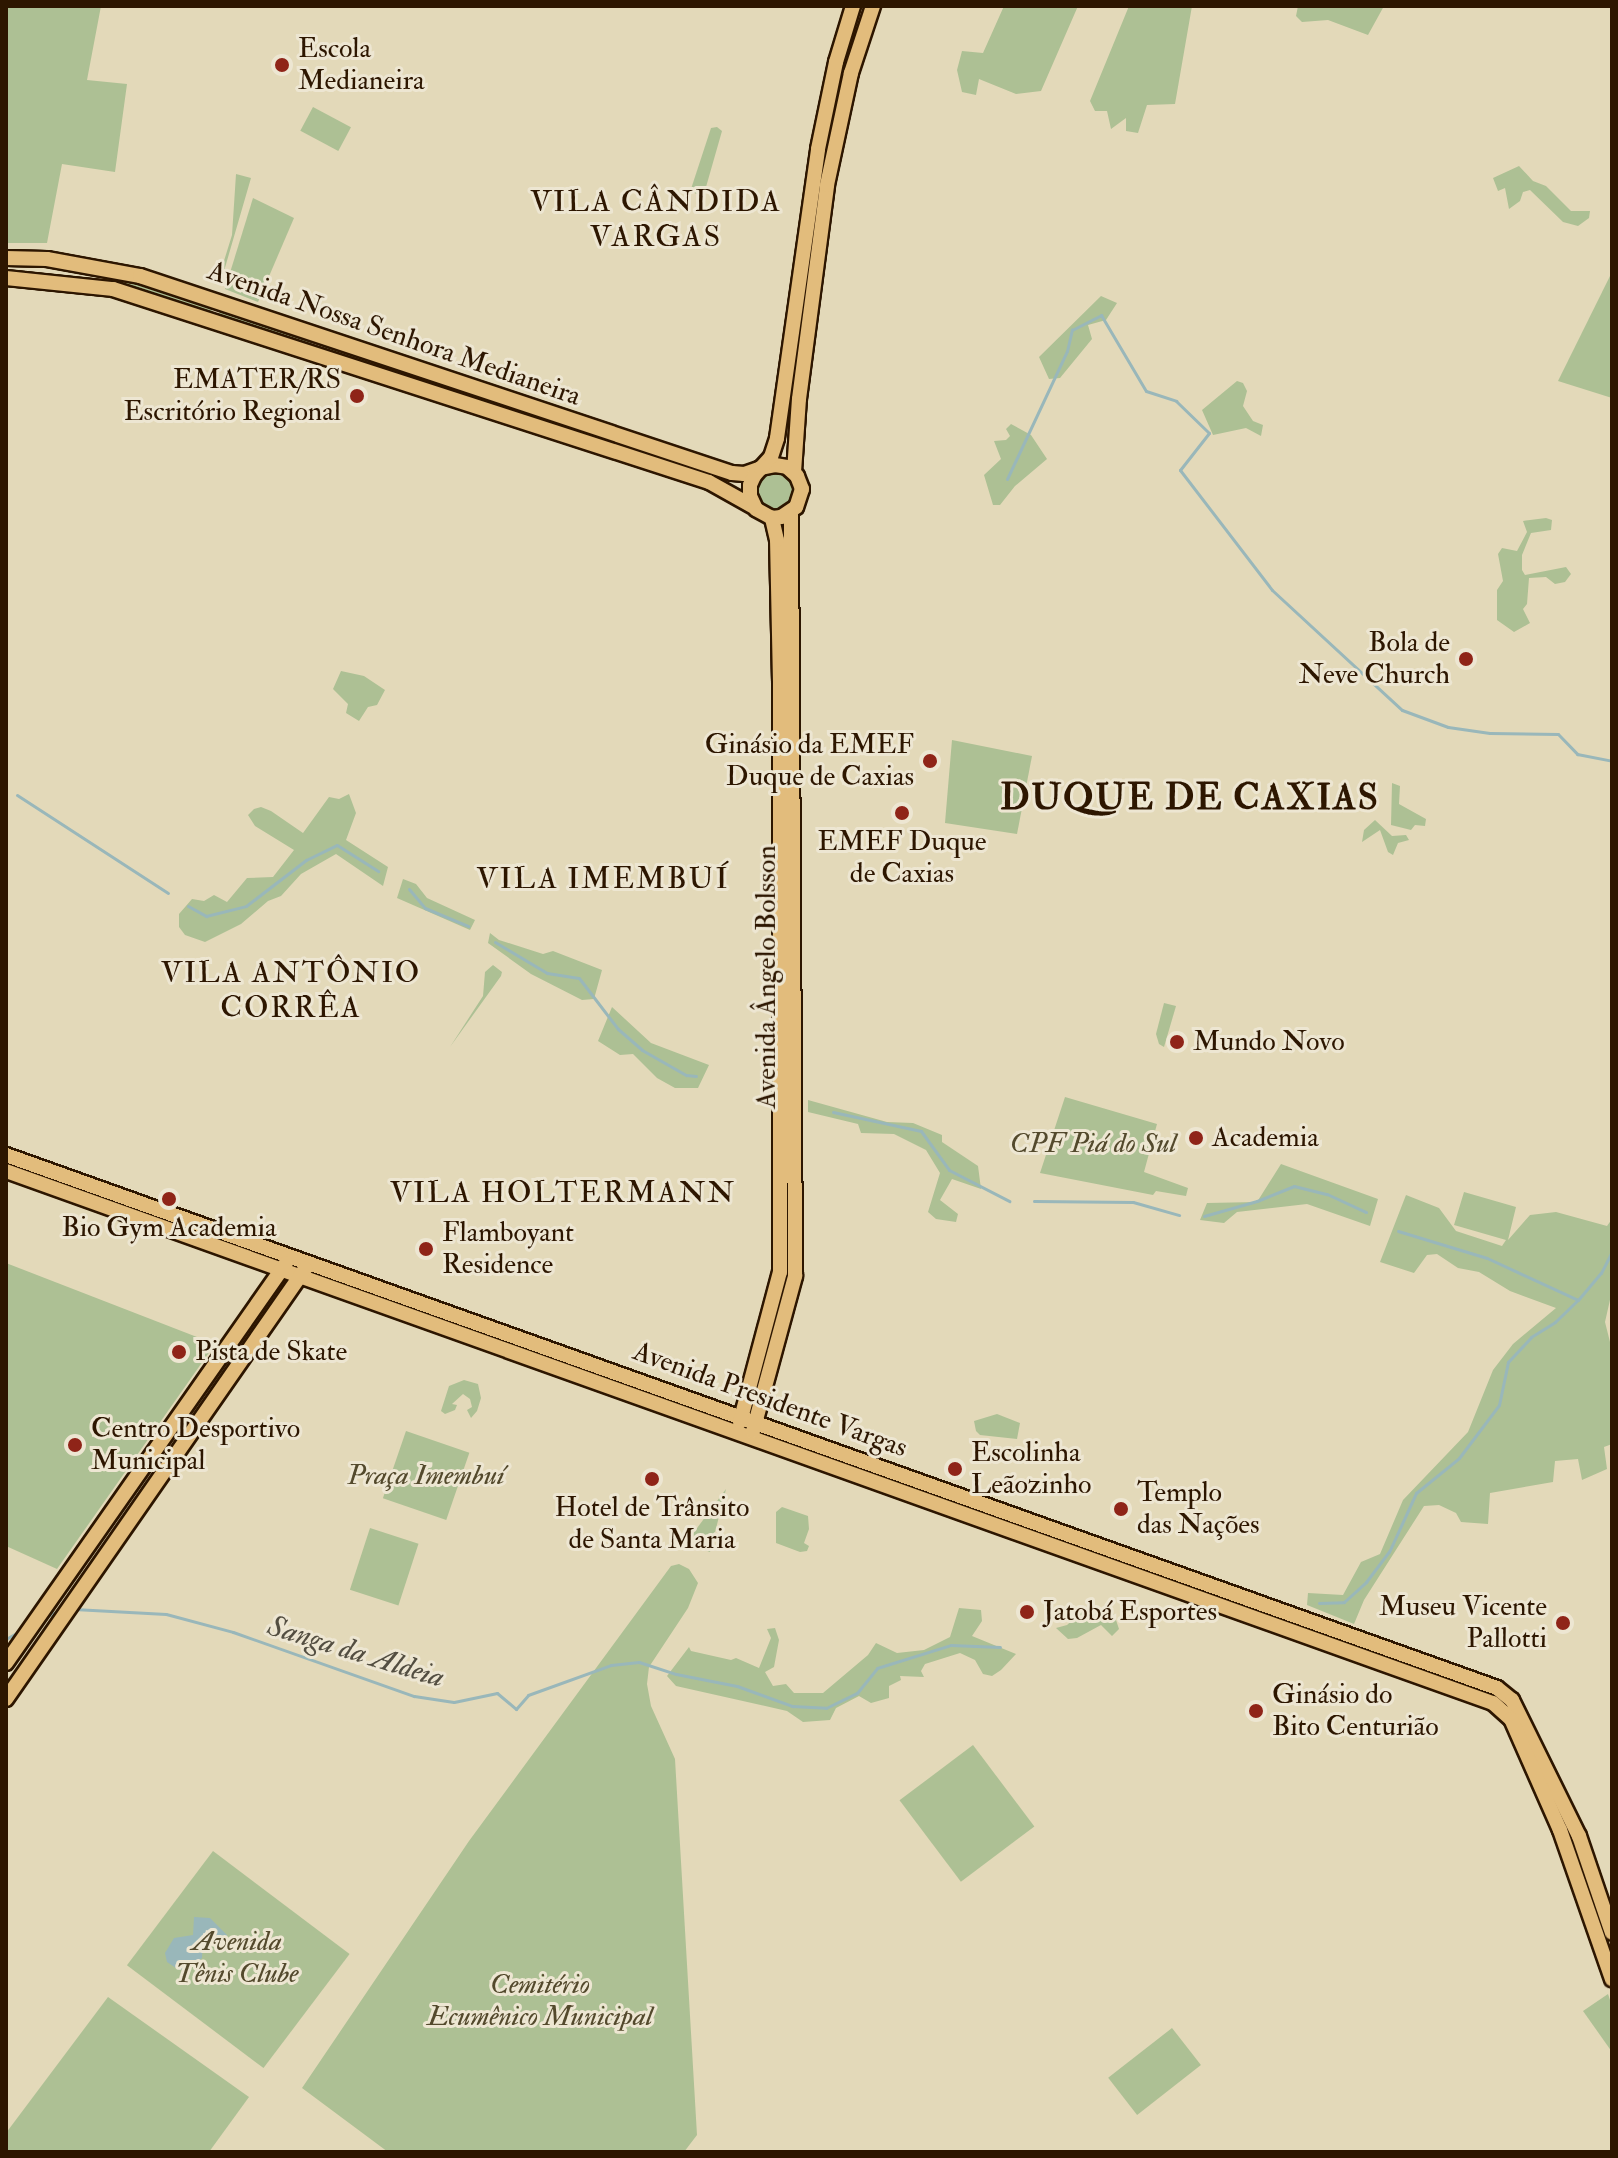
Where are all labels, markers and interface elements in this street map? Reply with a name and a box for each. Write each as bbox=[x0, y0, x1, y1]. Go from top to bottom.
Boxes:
place label: Escola Medianeira bbox=[298, 32, 425, 98]
marker: Escola Medianeira bbox=[273, 56, 291, 74]
district label: VILA CÂNDIDA VARGAS bbox=[530, 184, 782, 254]
street label: Avenida Nossa Senhora Medianeira bbox=[203, 254, 585, 414]
place label: EMATER/RS Escritório Regional bbox=[123, 363, 341, 429]
marker: EMATER/RS Escritório Regional bbox=[348, 387, 366, 405]
place label: Bola de Neve Church bbox=[1299, 626, 1450, 692]
marker: Bola de Neve Church bbox=[1457, 650, 1475, 668]
place label: Ginásio da EMEF Duque de Caxias bbox=[705, 728, 914, 794]
marker: Ginásio da EMEF Duque de Caxias bbox=[921, 752, 939, 770]
district label: DUQUE DE CAXIAS bbox=[1000, 776, 1380, 820]
marker: EMEF Duque de Caxias bbox=[893, 804, 911, 822]
place label: EMEF Duque de Caxias bbox=[818, 825, 986, 891]
street label: Avenida Ângelo Bolsson bbox=[750, 845, 784, 1109]
district label: VILA IMEMBUÍ bbox=[476, 861, 730, 897]
district label: VILA ANTÔNIO CORRÊA bbox=[161, 955, 421, 1026]
place label: Mundo Novo bbox=[1193, 1025, 1345, 1059]
marker: Mundo Novo bbox=[1168, 1033, 1186, 1051]
place label: Academia bbox=[1212, 1121, 1319, 1155]
park label: CPF Piá do Sul bbox=[1010, 1127, 1176, 1161]
marker: Academia bbox=[1187, 1129, 1205, 1147]
district label: VILA HOLTERMANN bbox=[390, 1175, 736, 1211]
marker: Bio Gym Academia bbox=[160, 1190, 178, 1208]
place label: Bio Gym Academia bbox=[61, 1211, 277, 1245]
place label: Flamboyant Residence bbox=[442, 1216, 574, 1282]
marker: Flamboyant Residence bbox=[417, 1240, 435, 1258]
place label: Pista de Skate bbox=[195, 1335, 347, 1369]
street label: Avenida Presidente Vargas bbox=[628, 1335, 912, 1465]
marker: Pista de Skate bbox=[170, 1343, 188, 1361]
place label: Centro Desportivo Municipal bbox=[91, 1412, 300, 1478]
marker: Centro Desportivo Municipal bbox=[66, 1436, 84, 1454]
place label: Escolinha Leãozinho bbox=[971, 1436, 1092, 1502]
park label: Praça Imembuí bbox=[347, 1459, 505, 1493]
marker: Escolinha Leãozinho bbox=[946, 1460, 964, 1478]
marker: Hotel de Trânsito de Santa Maria bbox=[643, 1470, 661, 1488]
place label: Templo das Nações bbox=[1137, 1476, 1260, 1542]
place label: Hotel de Trânsito de Santa Maria bbox=[555, 1491, 749, 1557]
marker: Templo das Nações bbox=[1112, 1500, 1130, 1518]
place label: Museu Vicente Pallotti bbox=[1379, 1590, 1547, 1656]
place label: Jatobá Esportes bbox=[1043, 1595, 1217, 1629]
marker: Jatobá Esportes bbox=[1018, 1603, 1036, 1621]
water label: Sanga da Aldeia bbox=[263, 1608, 449, 1696]
marker: Museu Vicente Pallotti bbox=[1554, 1614, 1572, 1632]
place label: Ginásio do Bito Centurião bbox=[1272, 1678, 1439, 1744]
marker: Ginásio do Bito Centurião bbox=[1247, 1702, 1265, 1720]
park label: Avenida Tênis Clube bbox=[175, 1925, 299, 1991]
park label: Cemitério Ecumênico Municipal bbox=[427, 1968, 653, 2034]

